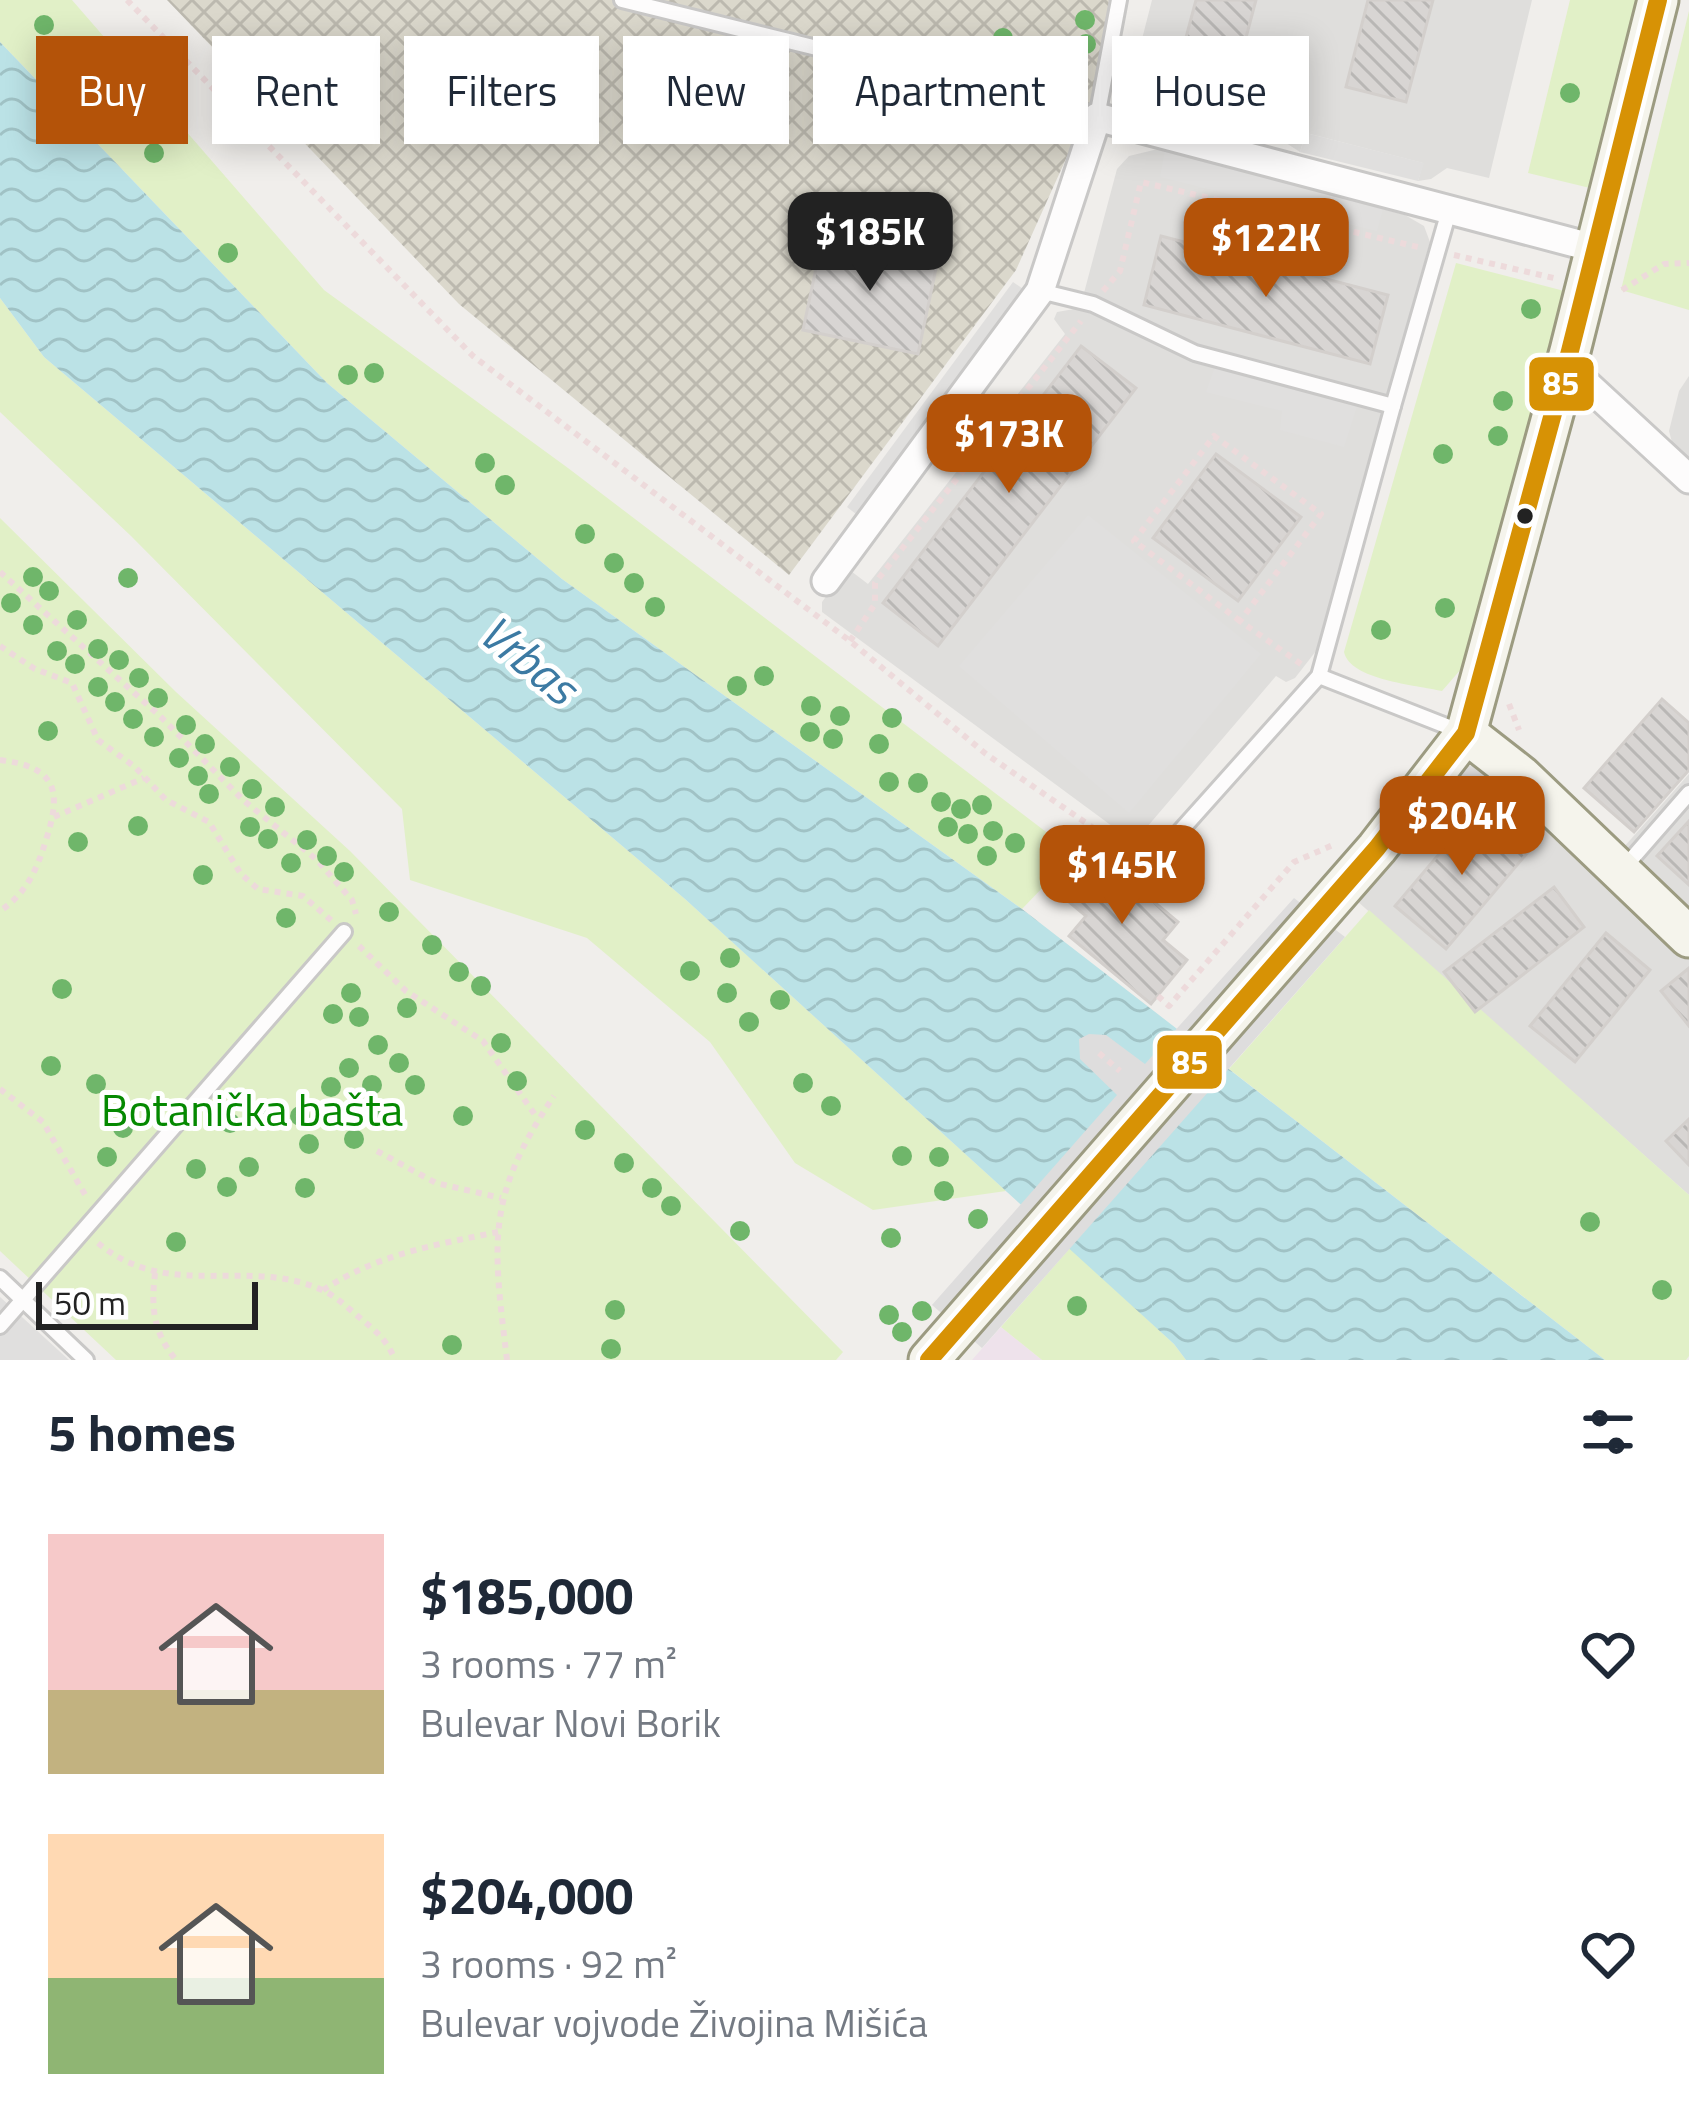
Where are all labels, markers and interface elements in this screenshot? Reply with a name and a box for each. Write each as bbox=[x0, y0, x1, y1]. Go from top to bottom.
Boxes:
chip: Buy bbox=[36, 36, 188, 144]
chip: Rent bbox=[212, 36, 380, 144]
chip: Filters bbox=[404, 36, 599, 144]
chip: New bbox=[623, 36, 789, 144]
chip: Apartment bbox=[813, 36, 1088, 144]
chip: House bbox=[1112, 36, 1309, 144]
pin: $185K bbox=[786, 192, 954, 294]
pin: $122K bbox=[1182, 198, 1350, 300]
text: $185K bbox=[815, 201, 925, 260]
text: $122K bbox=[1211, 207, 1321, 266]
line badge: 85 bbox=[1527, 355, 1596, 413]
text: 85 bbox=[1543, 358, 1579, 408]
pin: $173K bbox=[925, 394, 1093, 496]
text: $173K bbox=[954, 403, 1064, 462]
unlabelled marker bbox=[1514, 505, 1536, 527]
water label: Vrbas bbox=[464, 596, 597, 724]
pin: $204K bbox=[1378, 776, 1546, 878]
text: $204K bbox=[1407, 785, 1517, 844]
pin: $145K bbox=[1038, 825, 1206, 927]
text: $145K bbox=[1067, 834, 1177, 893]
line badge: 85 bbox=[1155, 1033, 1224, 1091]
text: 85 bbox=[1172, 1037, 1208, 1087]
park label: Botanička bašta bbox=[101, 1075, 403, 1143]
scale bar bbox=[36, 1276, 258, 1329]
text: 50 m bbox=[54, 1278, 126, 1328]
text: 5 homes bbox=[48, 1393, 236, 1471]
icon: filters bbox=[1575, 1399, 1641, 1465]
text: $185,000 bbox=[420, 1556, 633, 1634]
icon: home bbox=[144, 1582, 288, 1726]
icon: heart bbox=[1575, 1621, 1641, 1687]
text: 3 rooms · 77 m² bbox=[420, 1634, 677, 1693]
text: Bulevar Novi Borik bbox=[420, 1693, 721, 1752]
text: $204,000 bbox=[420, 1856, 633, 1934]
icon: home bbox=[144, 1882, 288, 2026]
icon: heart bbox=[1575, 1921, 1641, 1987]
text: 3 rooms · 92 m² bbox=[420, 1934, 677, 1993]
text: Bulevar vojvode Živojina Mišića bbox=[420, 1993, 928, 2052]

